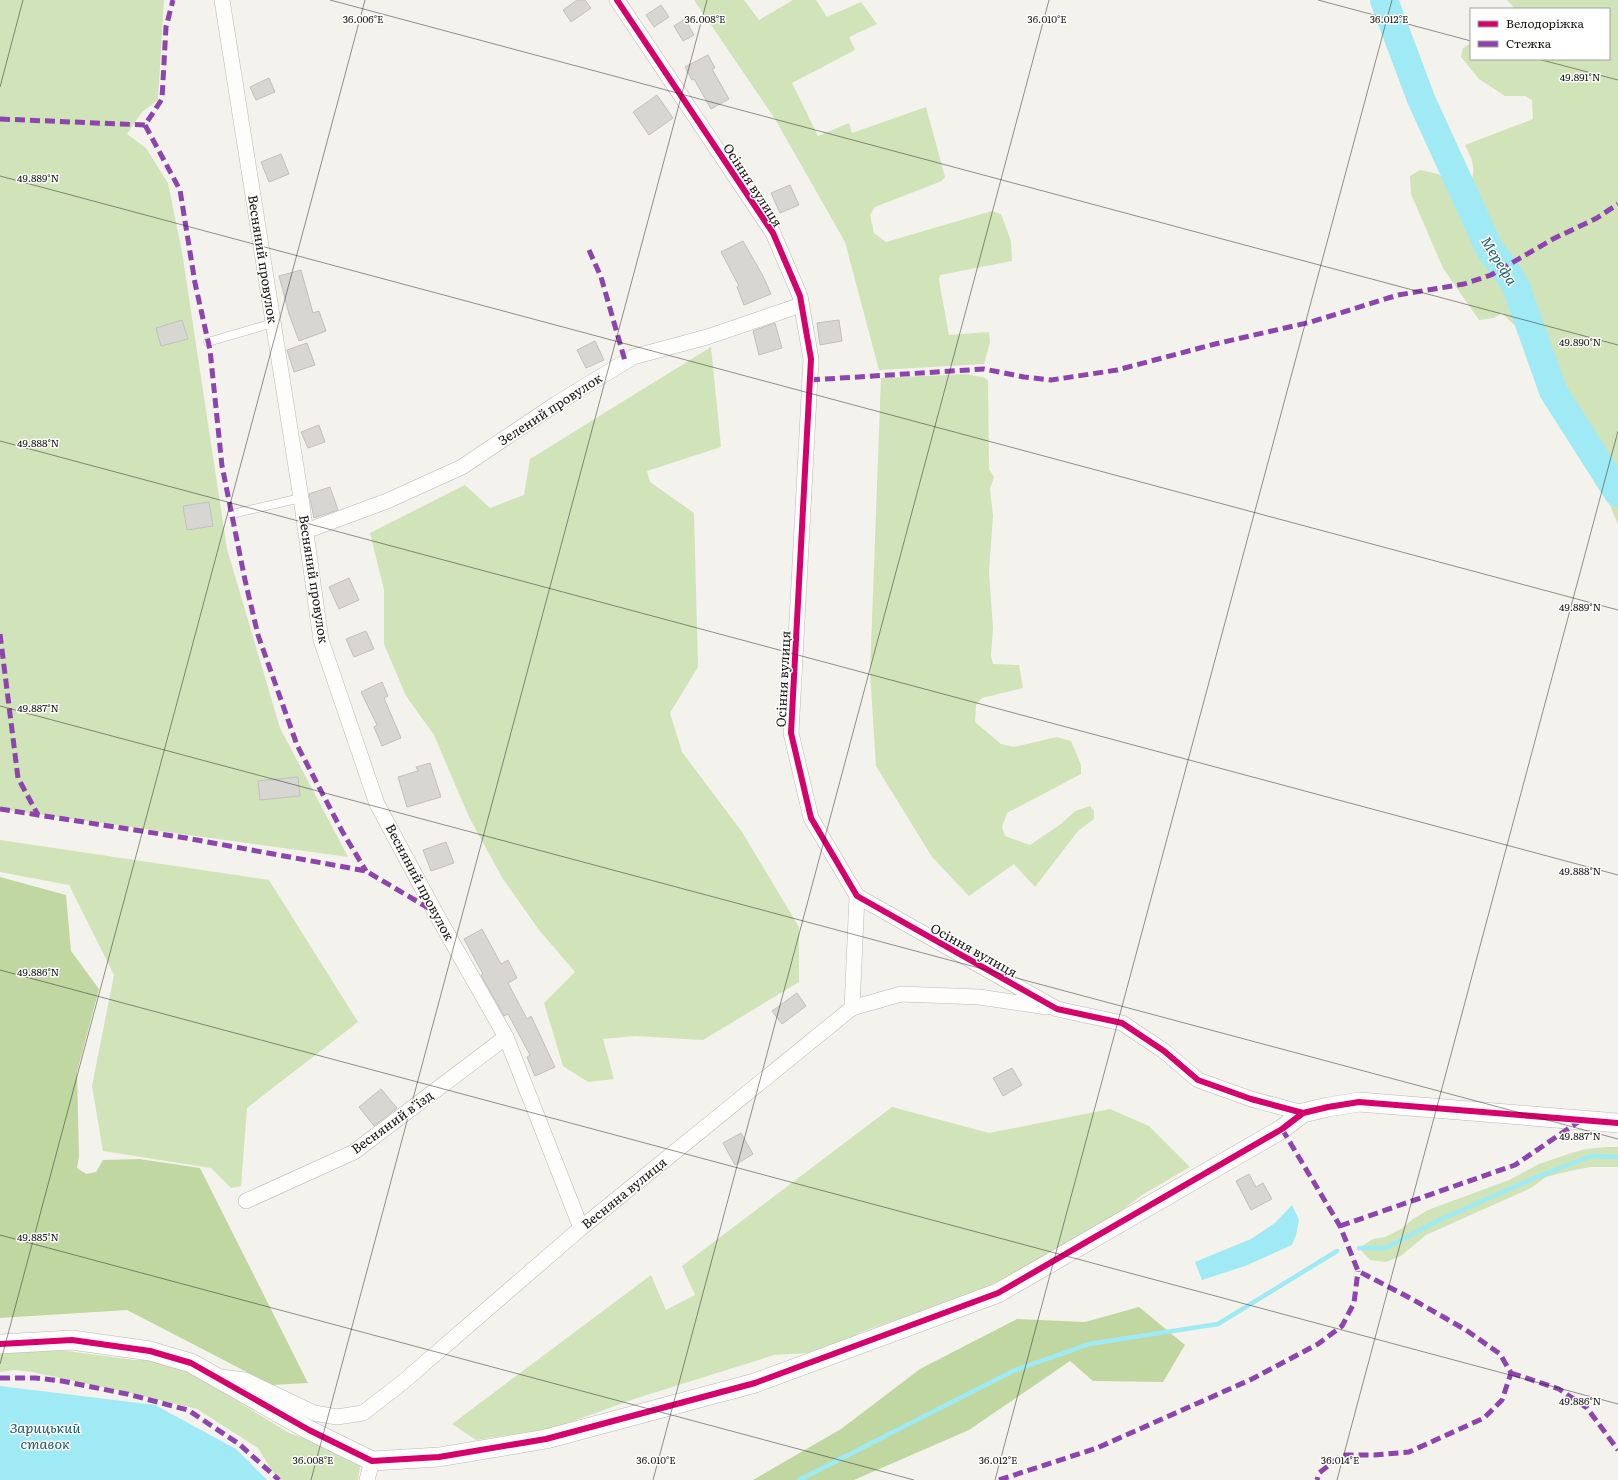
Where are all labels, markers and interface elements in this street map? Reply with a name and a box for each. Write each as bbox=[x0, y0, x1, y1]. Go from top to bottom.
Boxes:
legend bbox=[1470, 8, 1610, 60]
text: 36.006°E bbox=[343, 11, 383, 26]
text: 36.008°E bbox=[685, 11, 725, 26]
text: 36.010°E bbox=[1027, 11, 1067, 26]
text: 36.012°E bbox=[1370, 11, 1408, 26]
text: Велодоріжка bbox=[1506, 14, 1584, 32]
text: Стежка bbox=[1506, 34, 1552, 52]
text: 49.891°N bbox=[1560, 69, 1600, 84]
street label: Осіння вулиця bbox=[719, 139, 788, 231]
text: 49.889°N bbox=[17, 170, 59, 185]
street label: Весняний провулок bbox=[244, 193, 283, 325]
water label: Мерефа bbox=[1477, 232, 1523, 289]
text: 49.890°N bbox=[1559, 334, 1601, 349]
street label: Зелений провулок bbox=[494, 368, 606, 449]
text: 49.888°N bbox=[17, 435, 59, 450]
street label: Весняний провулок bbox=[295, 513, 334, 645]
text: 49.889°N bbox=[1559, 599, 1601, 614]
street label: Осіння вулиця bbox=[770, 630, 795, 728]
text: 49.887°N bbox=[17, 700, 59, 715]
street label: Весняний провулок bbox=[382, 820, 459, 944]
text: 49.888°N bbox=[1559, 863, 1601, 878]
street label: Осіння вулиця bbox=[927, 918, 1021, 981]
text: 49.886°N bbox=[17, 964, 59, 979]
street label: Весняний в’їзд bbox=[347, 1085, 437, 1158]
text: 49.887°N bbox=[1559, 1128, 1601, 1143]
street label: Весняна вулиця bbox=[577, 1152, 671, 1233]
text: 49.885°N bbox=[17, 1229, 59, 1244]
text: 49.886°N bbox=[1559, 1393, 1601, 1408]
water label: Зарицький ставок bbox=[9, 1417, 81, 1453]
text: 36.008°E bbox=[293, 1452, 333, 1467]
text: 36.010°E bbox=[636, 1452, 676, 1467]
text: 36.012°E bbox=[979, 1452, 1017, 1467]
text: 36.014°E bbox=[1321, 1452, 1359, 1467]

